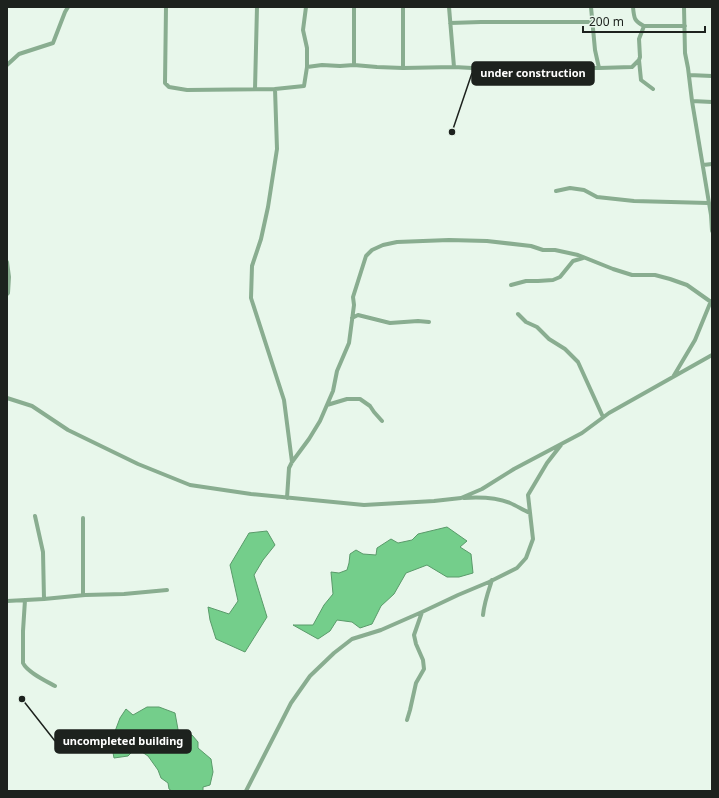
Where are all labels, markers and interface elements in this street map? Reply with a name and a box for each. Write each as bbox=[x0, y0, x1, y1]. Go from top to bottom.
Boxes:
scale bar bbox=[583, 8, 705, 34]
text: 200 m bbox=[589, 13, 624, 30]
callout: under construction bbox=[472, 62, 594, 85]
text: under construction bbox=[480, 65, 586, 80]
callout: uncompleted building bbox=[55, 730, 191, 753]
text: uncompleted building bbox=[63, 733, 183, 748]

